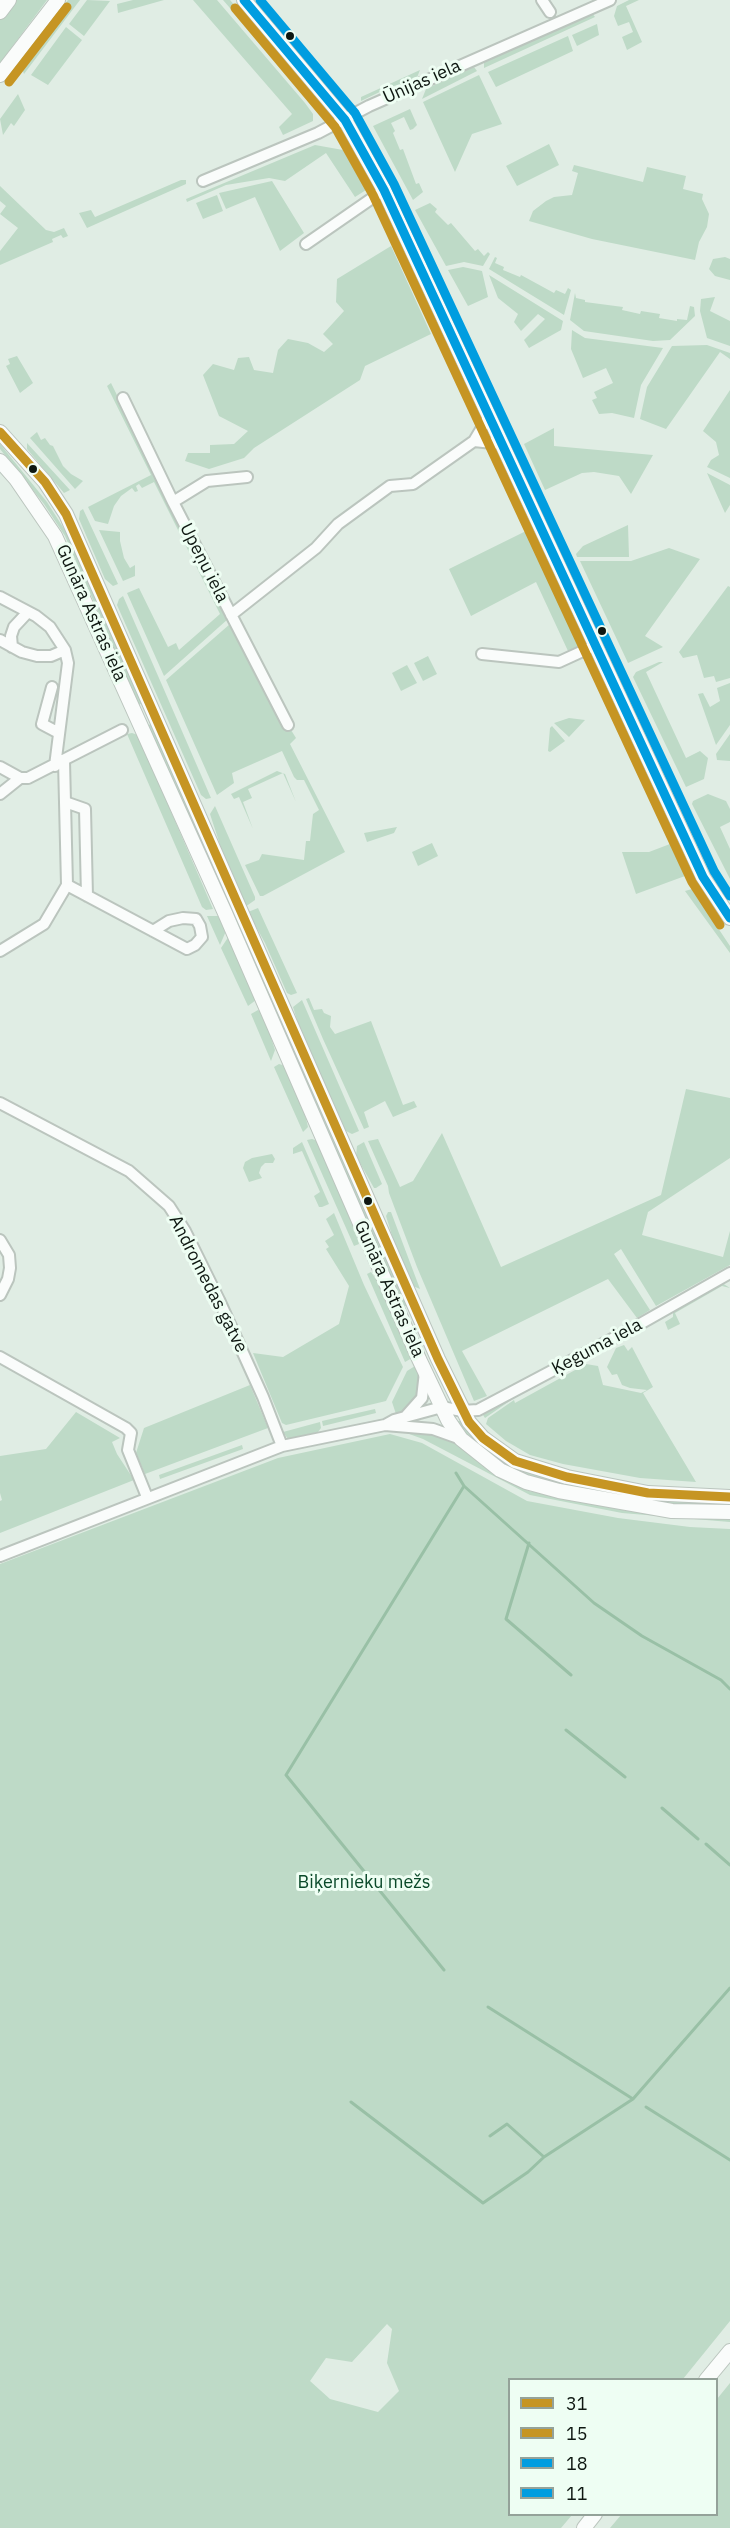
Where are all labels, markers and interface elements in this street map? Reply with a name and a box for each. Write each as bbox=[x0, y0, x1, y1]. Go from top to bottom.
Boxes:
unlabelled marker bbox=[284, 30, 296, 42]
street label: Ūnijas iela bbox=[380, 55, 464, 109]
unlabelled marker bbox=[27, 463, 39, 475]
street label: Upeņu iela bbox=[175, 520, 233, 606]
street label: Gunāra Astras iela bbox=[51, 541, 131, 685]
unlabelled marker bbox=[596, 625, 608, 637]
unlabelled marker bbox=[362, 1195, 374, 1207]
street label: Andromedas gatve bbox=[164, 1212, 252, 1356]
street label: Gunāra Astras iela bbox=[349, 1217, 429, 1361]
street label: Ķeguma iela bbox=[548, 1314, 646, 1380]
park label: Biķernieku mežs bbox=[298, 1872, 430, 1894]
legend bbox=[508, 2378, 718, 2516]
text: 31 bbox=[566, 2392, 588, 2415]
text: 15 bbox=[566, 2422, 588, 2445]
text: 18 bbox=[566, 2452, 588, 2475]
text: 11 bbox=[566, 2482, 588, 2505]

